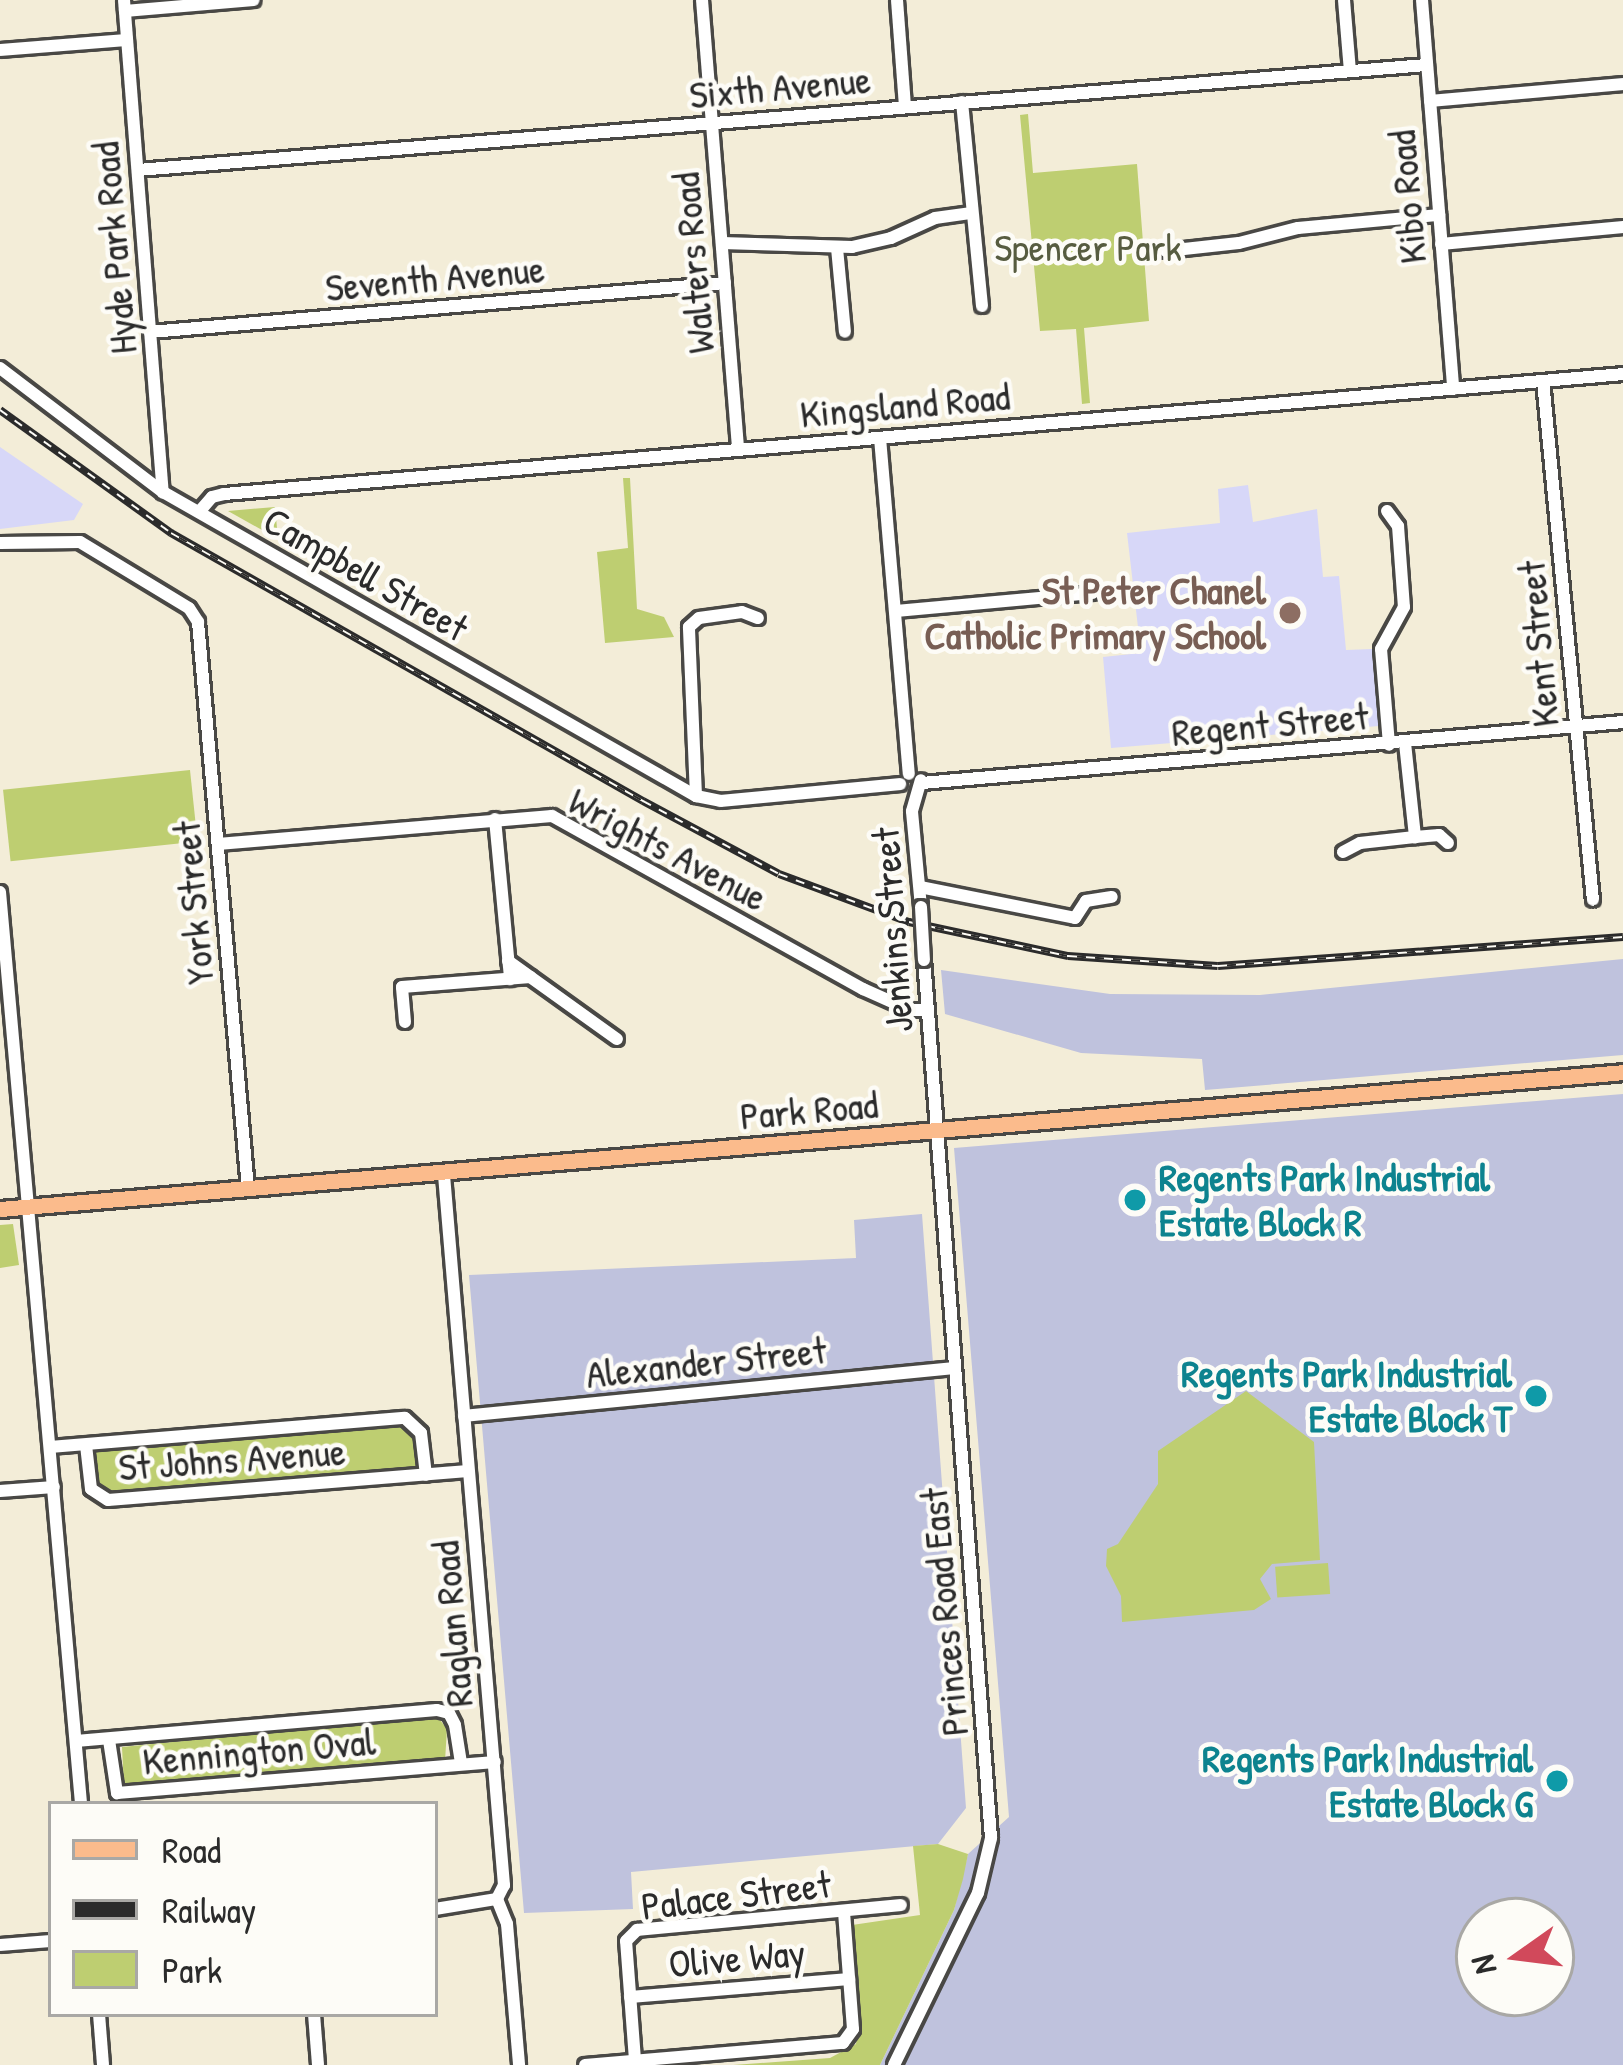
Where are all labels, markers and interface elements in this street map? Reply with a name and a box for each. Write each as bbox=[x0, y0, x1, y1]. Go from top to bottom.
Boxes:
street label: Sixth Avenue bbox=[687, 56, 873, 118]
street label: Kibo Road bbox=[1378, 128, 1436, 266]
street label: Hyde Park Road bbox=[81, 140, 147, 356]
street label: Walters Road bbox=[662, 171, 724, 355]
park label: Spencer Park bbox=[994, 224, 1182, 270]
street label: Seventh Avenue bbox=[323, 245, 547, 311]
street label: Kingsland Road bbox=[798, 373, 1012, 437]
street label: Campbell Street bbox=[256, 497, 476, 651]
street label: Kent Street bbox=[1507, 559, 1569, 729]
place label: St Peter Chanel Catholic Primary School bbox=[925, 568, 1266, 659]
marker: St Peter Chanel Catholic Primary School bbox=[1277, 600, 1303, 626]
street label: Regent Street bbox=[1170, 692, 1370, 756]
street label: Wrights Avenue bbox=[561, 777, 775, 921]
street label: York Street bbox=[163, 819, 223, 987]
street label: Jenkins Street bbox=[862, 826, 922, 1034]
street label: Park Road bbox=[738, 1081, 880, 1139]
place label: Regents Park Industrial Estate Block R bbox=[1159, 1155, 1490, 1246]
marker: Regents Park Industrial Estate Block R bbox=[1122, 1187, 1148, 1213]
street label: Alexander Street bbox=[584, 1326, 828, 1398]
place label: Regents Park Industrial Estate Block T bbox=[1181, 1351, 1512, 1442]
marker: Regents Park Industrial Estate Block T bbox=[1523, 1383, 1549, 1409]
street label: St Johns Avenue bbox=[117, 1428, 347, 1490]
street label: Princes Road East bbox=[910, 1486, 978, 1738]
street label: Raglan Road bbox=[421, 1539, 483, 1709]
street label: Kennington Oval bbox=[141, 1718, 377, 1784]
place label: Regents Park Industrial Estate Block G bbox=[1202, 1736, 1533, 1827]
marker: Regents Park Industrial Estate Block G bbox=[1544, 1768, 1570, 1794]
legend bbox=[48, 1801, 438, 2017]
text: Road bbox=[162, 1825, 221, 1874]
street label: Palace Street bbox=[639, 1860, 833, 1930]
text: Railway bbox=[162, 1885, 256, 1934]
north arrow bbox=[1455, 1897, 1575, 2017]
street label: Olive Way bbox=[667, 1929, 807, 1987]
text: Park bbox=[162, 1945, 222, 1994]
text: N bbox=[1460, 1951, 1506, 1979]

